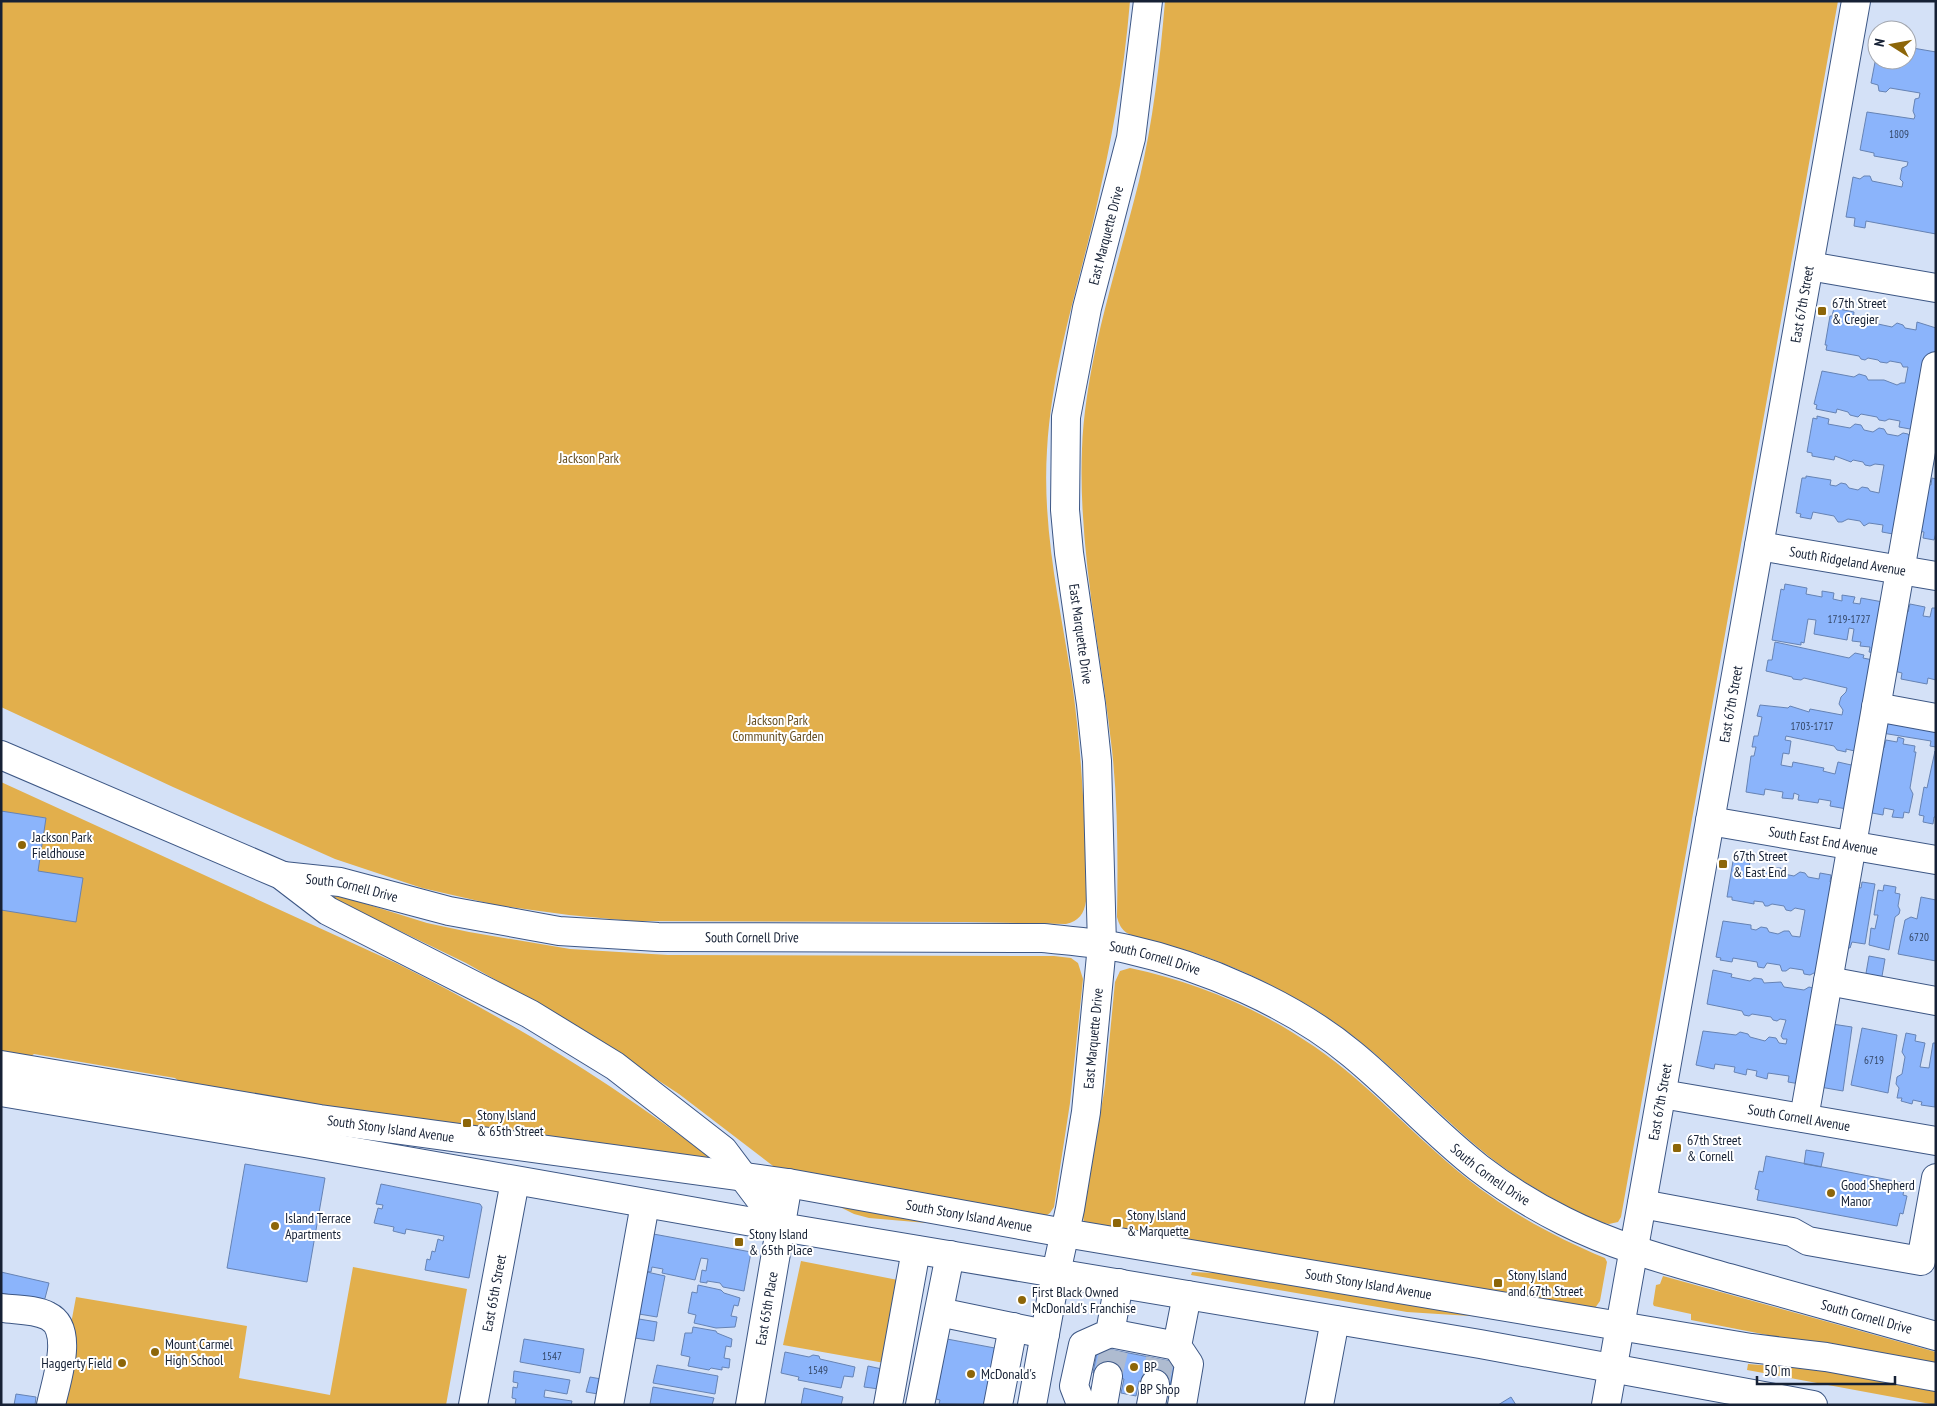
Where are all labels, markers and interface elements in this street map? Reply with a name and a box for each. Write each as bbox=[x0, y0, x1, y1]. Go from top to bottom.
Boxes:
north arrow bbox=[1867, 20, 1917, 70]
text: N bbox=[1870, 37, 1889, 48]
house number: 1809 bbox=[1889, 127, 1909, 141]
street label: East Marquette Drive bbox=[1084, 184, 1127, 287]
street label: East 67th Street bbox=[1786, 264, 1818, 344]
place label: 67th Street & Cregier bbox=[1832, 294, 1887, 328]
marker: 67th Street & Cregier bbox=[1816, 305, 1828, 317]
park label: Jackson Park bbox=[558, 449, 620, 467]
street label: South Ridgeland Avenue bbox=[1788, 542, 1908, 580]
street label: East Marquette Drive bbox=[1065, 583, 1097, 686]
house number: 1719-1727 bbox=[1828, 612, 1870, 626]
street label: East 67th Street bbox=[1715, 664, 1747, 744]
park label: Jackson Park Community Garden bbox=[732, 711, 824, 745]
house number: 1703-1717 bbox=[1791, 719, 1833, 733]
street label: South East End Avenue bbox=[1767, 822, 1880, 859]
place label: Jackson Park Fieldhouse bbox=[31, 828, 93, 862]
marker: Jackson Park Fieldhouse bbox=[16, 839, 28, 851]
place label: 67th Street & East End bbox=[1733, 847, 1788, 881]
marker: 67th Street & East End bbox=[1717, 858, 1729, 870]
street label: South Cornell Drive bbox=[305, 869, 400, 906]
street label: South Cornell Drive bbox=[705, 928, 799, 946]
house number: 6720 bbox=[1909, 930, 1929, 944]
street label: South Cornell Drive bbox=[1108, 937, 1203, 979]
street label: East Marquette Drive bbox=[1079, 987, 1107, 1090]
house number: 6719 bbox=[1864, 1053, 1884, 1067]
street label: East 67th Street bbox=[1644, 1062, 1676, 1142]
street label: South Cornell Avenue bbox=[1746, 1100, 1852, 1135]
place label: Stony Island & 65th Street bbox=[477, 1106, 544, 1140]
street label: South Stony Island Avenue bbox=[326, 1111, 456, 1146]
marker: Stony Island & 65th Street bbox=[461, 1117, 473, 1129]
place label: 67th Street & Cornell bbox=[1687, 1131, 1742, 1165]
street label: South Cornell Drive bbox=[1447, 1140, 1534, 1210]
marker: 67th Street & Cornell bbox=[1671, 1142, 1683, 1154]
place label: Good Shepherd Manor bbox=[1841, 1176, 1915, 1210]
marker: Good Shepherd Manor bbox=[1825, 1187, 1837, 1199]
street label: South Stony Island Avenue bbox=[905, 1195, 1034, 1236]
place label: Stony Island & Marquette bbox=[1127, 1206, 1189, 1240]
place label: Island Terrace Apartments bbox=[285, 1209, 351, 1243]
marker: Stony Island & Marquette bbox=[1111, 1217, 1123, 1229]
marker: Island Terrace Apartments bbox=[269, 1220, 281, 1232]
place label: Stony Island & 65th Place bbox=[749, 1225, 813, 1259]
marker: Stony Island & 65th Place bbox=[733, 1236, 745, 1248]
street label: East 65th Street bbox=[478, 1253, 510, 1333]
street label: South Stony Island Avenue bbox=[1304, 1264, 1433, 1303]
place label: Stony Island and 67th Street bbox=[1508, 1266, 1583, 1300]
street label: East 65th Place bbox=[751, 1270, 782, 1347]
marker: Stony Island and 67th Street bbox=[1492, 1277, 1504, 1289]
place label: First Black Owned McDonald's Franchise bbox=[1032, 1283, 1136, 1317]
marker: First Black Owned McDonald's Franchise bbox=[1016, 1294, 1028, 1306]
street label: South Cornell Drive bbox=[1819, 1295, 1914, 1338]
place label: Mount Carmel High School bbox=[165, 1335, 234, 1369]
marker: Mount Carmel High School bbox=[149, 1346, 161, 1358]
house number: 1547 bbox=[542, 1349, 562, 1363]
place label: Haggerty Field bbox=[41, 1354, 112, 1372]
scale bar bbox=[1757, 1354, 1894, 1386]
marker: Haggerty Field bbox=[116, 1357, 128, 1369]
place label: BP bbox=[1144, 1358, 1157, 1376]
marker: BP bbox=[1128, 1361, 1140, 1373]
text: 50 m bbox=[1764, 1361, 1790, 1380]
house number: 1549 bbox=[808, 1363, 828, 1377]
place label: McDonald's bbox=[981, 1365, 1036, 1383]
marker: McDonald's bbox=[965, 1368, 977, 1380]
place label: BP Shop bbox=[1140, 1380, 1180, 1398]
marker: BP Shop bbox=[1124, 1383, 1136, 1395]

